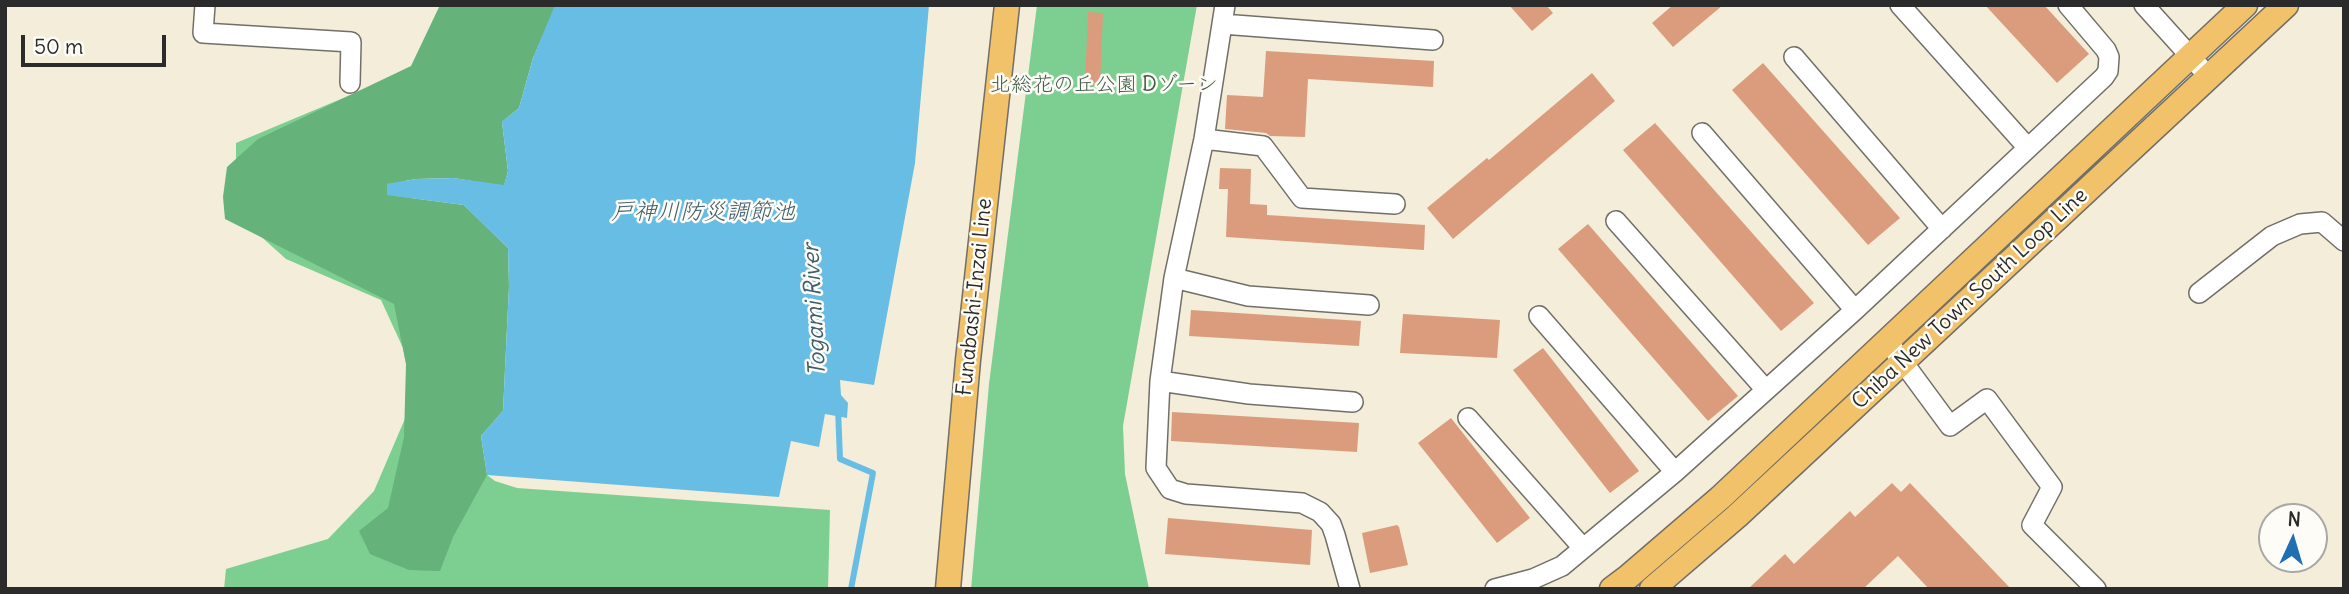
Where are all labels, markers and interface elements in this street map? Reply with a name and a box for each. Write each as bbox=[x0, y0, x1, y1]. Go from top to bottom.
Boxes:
scale bar bbox=[24, 21, 170, 65]
text: 50 m bbox=[34, 33, 83, 60]
park label: 北総花の丘公園 Dゾーン bbox=[990, 72, 1218, 98]
street label: Chiba New Town South Loop Line bbox=[1847, 183, 2093, 415]
street label: Funabashi-Inzai Line bbox=[952, 197, 998, 397]
water label: 戸神川防災調節池 bbox=[611, 198, 795, 226]
water label: Togami River bbox=[798, 243, 832, 377]
north arrow bbox=[2258, 503, 2328, 573]
text: N bbox=[2287, 507, 2302, 531]

